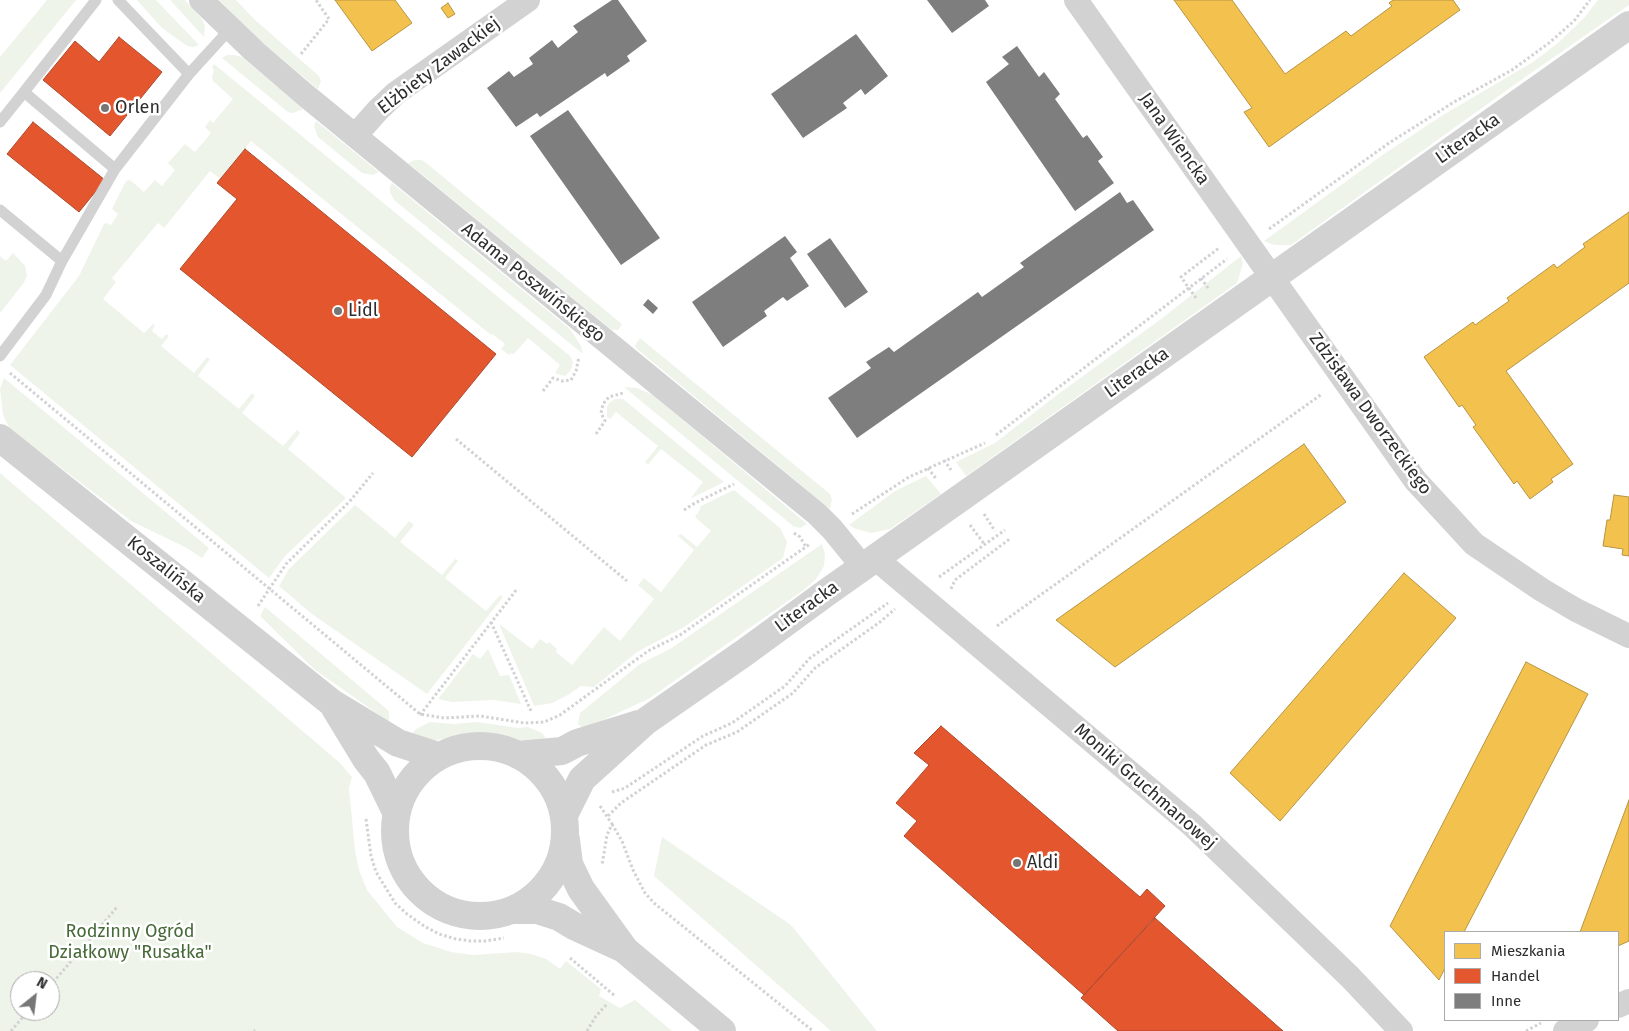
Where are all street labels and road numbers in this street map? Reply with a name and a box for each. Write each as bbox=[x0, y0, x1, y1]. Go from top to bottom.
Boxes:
street label: Elżbiety Zawackiej bbox=[374, 13, 504, 119]
street label: Jana Wiencka bbox=[1134, 89, 1214, 189]
street label: Literacka bbox=[1432, 109, 1504, 169]
street label: Adama Poszwińskiego bbox=[457, 219, 609, 347]
street label: Zdzisława Dworzeckiego bbox=[1304, 329, 1436, 499]
street label: Literacka bbox=[1101, 343, 1173, 403]
street label: Koszalińska bbox=[122, 532, 210, 608]
street label: Literacka bbox=[771, 577, 843, 637]
street label: Moniki Gruchmanowej bbox=[1070, 719, 1220, 855]

